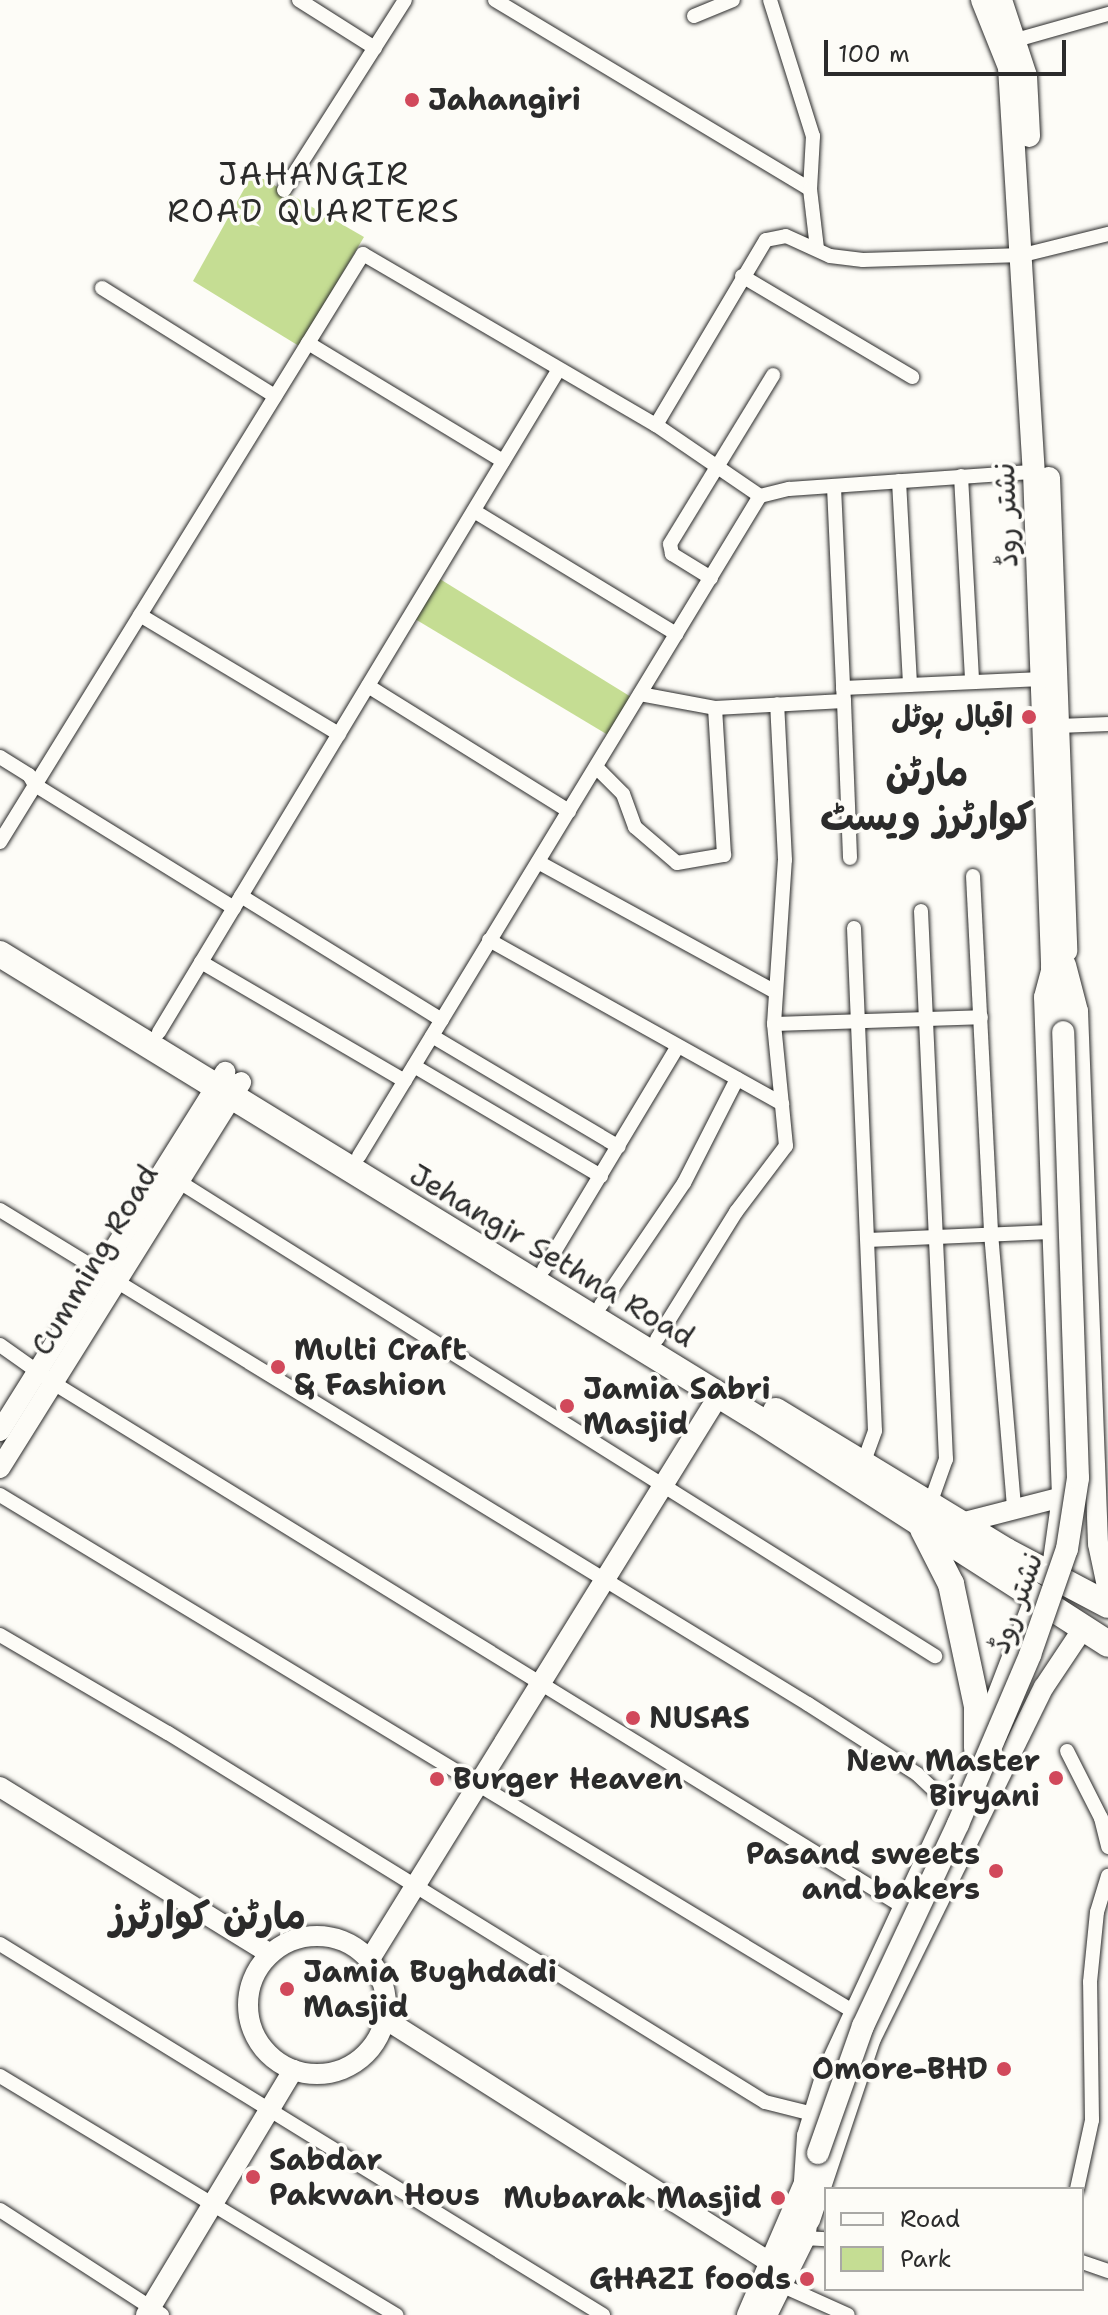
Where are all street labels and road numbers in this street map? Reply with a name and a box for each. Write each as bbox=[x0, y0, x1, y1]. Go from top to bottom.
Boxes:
street label: نشتر روڈ bbox=[986, 462, 1026, 568]
street label: Jehangir Sethna Road bbox=[403, 1157, 701, 1355]
street label: Cumming Road bbox=[24, 1158, 166, 1362]
street label: نشتر روڈ bbox=[981, 1548, 1051, 1658]

